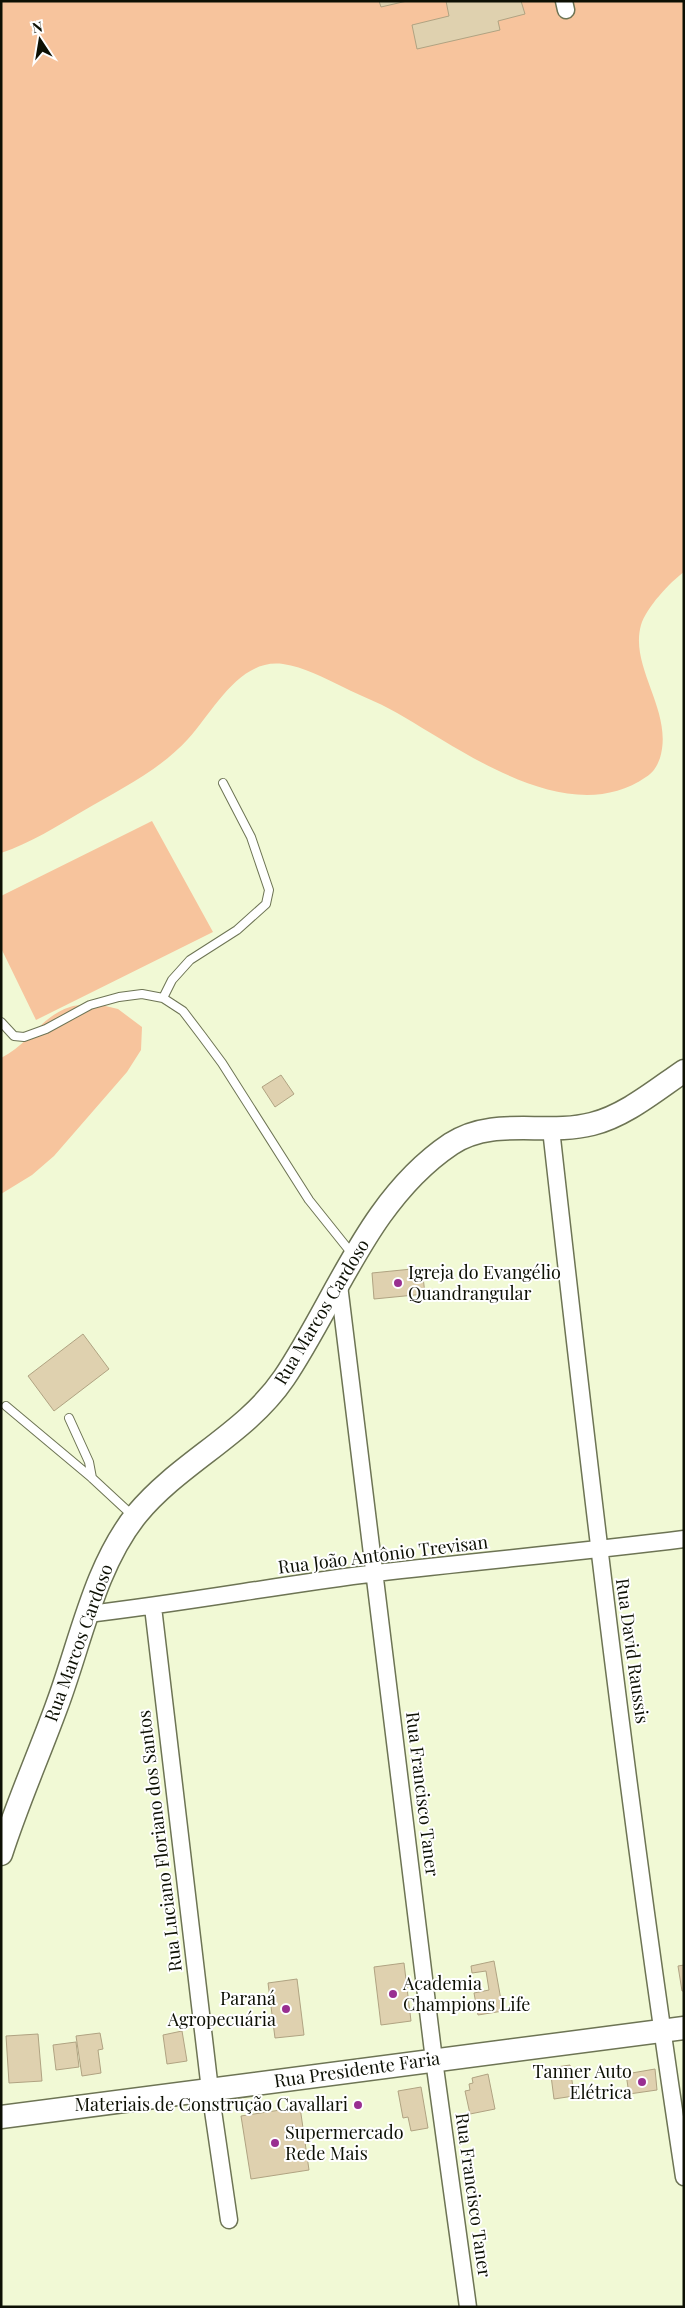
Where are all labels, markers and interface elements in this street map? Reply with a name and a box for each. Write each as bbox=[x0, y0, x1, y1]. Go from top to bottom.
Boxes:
north arrow bbox=[15, 15, 65, 65]
text: N bbox=[30, 16, 44, 37]
street label: Rua Marcos Cardoso bbox=[268, 1234, 374, 1389]
place label: Igreja do Evangélio Quandrangular bbox=[408, 1260, 561, 1305]
marker: Igreja do Evangélio Quandrangular bbox=[392, 1277, 404, 1289]
street label: Rua João Antônio Trevisan bbox=[276, 1529, 490, 1579]
street label: Rua Marcos Cardoso bbox=[38, 1560, 118, 1725]
street label: Rua David Raussis bbox=[611, 1577, 655, 1725]
street label: Rua Luciano Floriano dos Santos bbox=[131, 1709, 187, 1973]
street label: Rua Francisco Taner bbox=[401, 1710, 445, 1878]
place label: Academia Champions Life bbox=[402, 1971, 530, 2016]
place label: Paraná Agropecuária bbox=[167, 1986, 276, 2031]
marker: Academia Champions Life bbox=[387, 1988, 399, 2000]
marker: Paraná Agropecuária bbox=[280, 2003, 292, 2015]
street label: Rua Presidente Faria bbox=[272, 2045, 441, 2093]
place label: Tanner Auto Elétrica bbox=[533, 2059, 632, 2104]
marker: Tanner Auto Elétrica bbox=[636, 2076, 648, 2088]
place label: Materiais de Construção Cavallari bbox=[74, 2092, 348, 2116]
marker: Materiais de Construção Cavallari bbox=[352, 2099, 364, 2111]
street label: Rua Francisco Taner bbox=[451, 2111, 497, 2279]
place label: Supermercado Rede Mais bbox=[285, 2120, 404, 2165]
marker: Supermercado Rede Mais bbox=[269, 2137, 281, 2149]

